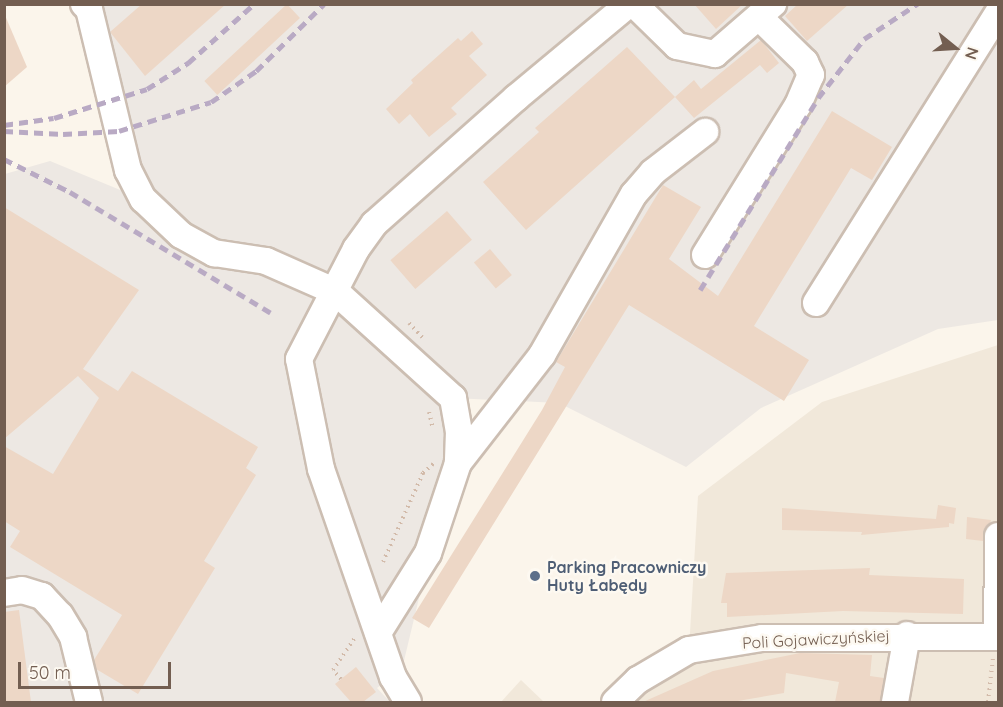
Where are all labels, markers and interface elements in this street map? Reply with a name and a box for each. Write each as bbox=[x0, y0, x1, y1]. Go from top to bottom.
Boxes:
north arrow bbox=[925, 18, 985, 78]
text: N bbox=[961, 45, 983, 62]
place label: Parking Pracowniczy Huty Łabędy bbox=[547, 557, 706, 595]
marker: Parking Pracowniczy Huty Łabędy bbox=[528, 569, 542, 583]
street label: Poli Gojawiczyńskiej bbox=[742, 626, 890, 652]
scale bar bbox=[21, 650, 174, 688]
text: 50 m bbox=[29, 661, 71, 684]

